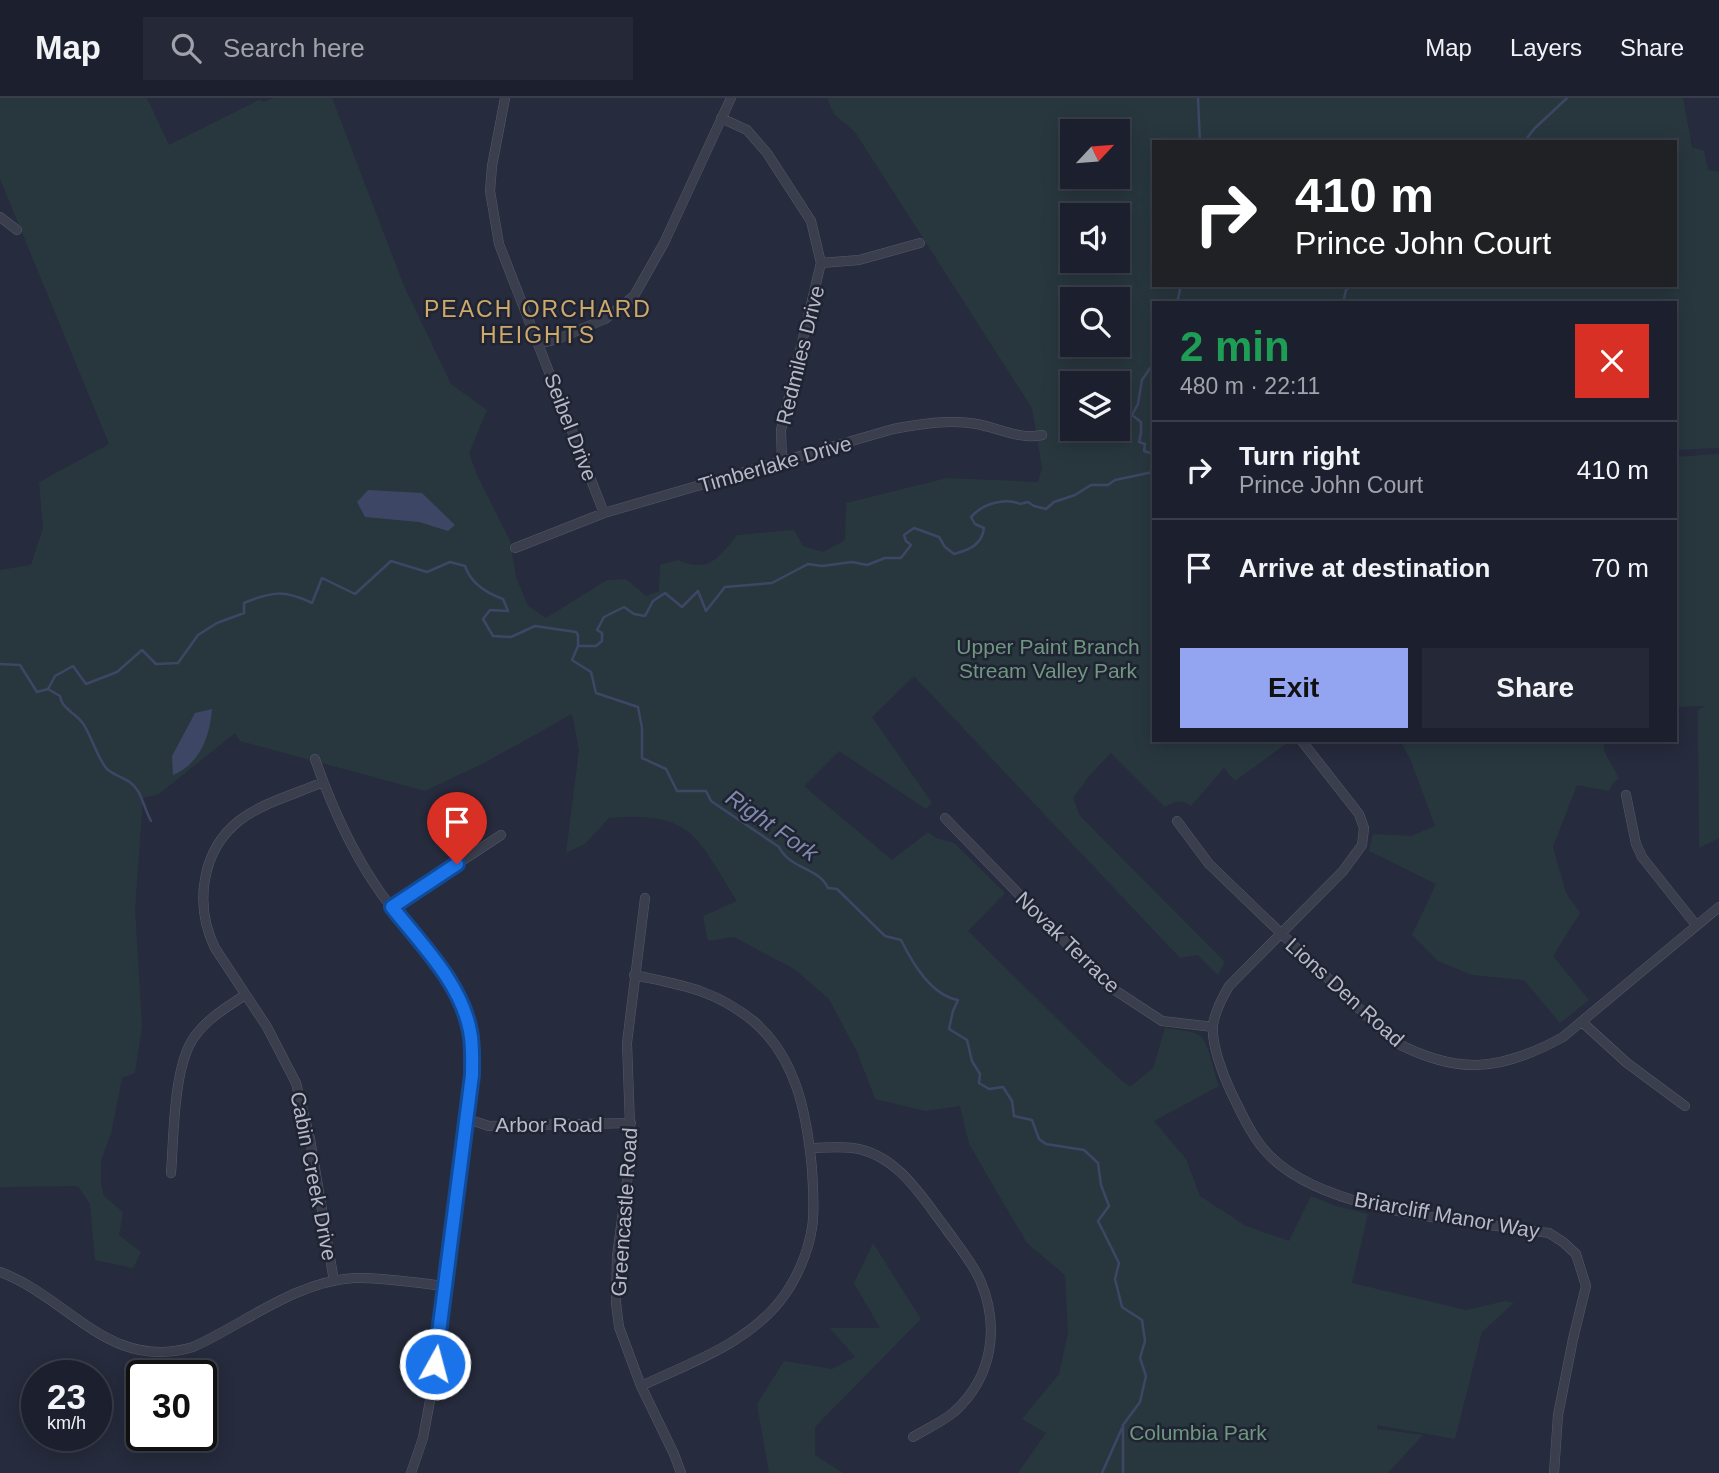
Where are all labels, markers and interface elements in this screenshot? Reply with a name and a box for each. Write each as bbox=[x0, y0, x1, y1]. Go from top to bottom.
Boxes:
search box bbox=[143, 17, 633, 80]
text: Map bbox=[35, 29, 101, 66]
icon: search bbox=[167, 29, 205, 67]
text: Search here bbox=[223, 33, 365, 63]
text: Map bbox=[1425, 34, 1472, 61]
text: Layers bbox=[1510, 34, 1582, 61]
text: Share bbox=[1620, 34, 1684, 61]
north arrow bbox=[1060, 119, 1130, 189]
map controls bbox=[1060, 119, 1130, 441]
icon: right bbox=[1180, 168, 1271, 259]
text: 410 m bbox=[1295, 168, 1434, 222]
button: sound bbox=[1060, 203, 1130, 273]
text: Prince John Court bbox=[1295, 225, 1551, 261]
street label: Redmiles Drive bbox=[772, 283, 828, 427]
button: search bbox=[1060, 287, 1130, 357]
district label: PEACH ORCHARD HEIGHTS bbox=[424, 296, 652, 348]
text: 2 min bbox=[1180, 323, 1290, 370]
button: close bbox=[1575, 324, 1649, 398]
street label: Seibel Drive bbox=[540, 370, 602, 484]
button: layers bbox=[1060, 371, 1130, 441]
text: 480 m · 22:11 bbox=[1180, 373, 1320, 399]
street label: Timberlake Drive bbox=[696, 431, 854, 497]
text: Turn right bbox=[1239, 441, 1360, 471]
icon: right bbox=[1180, 451, 1218, 489]
text: 410 m bbox=[1577, 455, 1649, 485]
text: Prince John Court bbox=[1239, 472, 1423, 498]
icon: arrive bbox=[1180, 549, 1218, 587]
text: Arrive at destination bbox=[1239, 553, 1490, 583]
text: 70 m bbox=[1591, 553, 1649, 583]
park label: Upper Paint Branch Stream Valley Park bbox=[956, 635, 1140, 682]
button: Exit bbox=[1180, 648, 1408, 728]
button: Share bbox=[1422, 648, 1649, 728]
water label: Right Fork bbox=[721, 784, 824, 867]
pin bbox=[427, 792, 487, 864]
icon: arrive bbox=[438, 803, 476, 841]
street label: Novak Terrace bbox=[1011, 887, 1125, 997]
street label: Lions Den Road bbox=[1281, 933, 1409, 1051]
street label: Cabin Creek Drive bbox=[286, 1090, 342, 1262]
street label: Arbor Road bbox=[495, 1113, 603, 1136]
street label: Greencastle Road bbox=[607, 1127, 641, 1297]
street label: Briarcliff Manor Way bbox=[1352, 1187, 1542, 1243]
position arrow bbox=[398, 1327, 472, 1401]
speed limit sign: 30 bbox=[126, 1360, 217, 1451]
text: 23 bbox=[47, 1377, 86, 1416]
text: km/h bbox=[47, 1413, 86, 1433]
park label: Columbia Park bbox=[1129, 1421, 1267, 1444]

